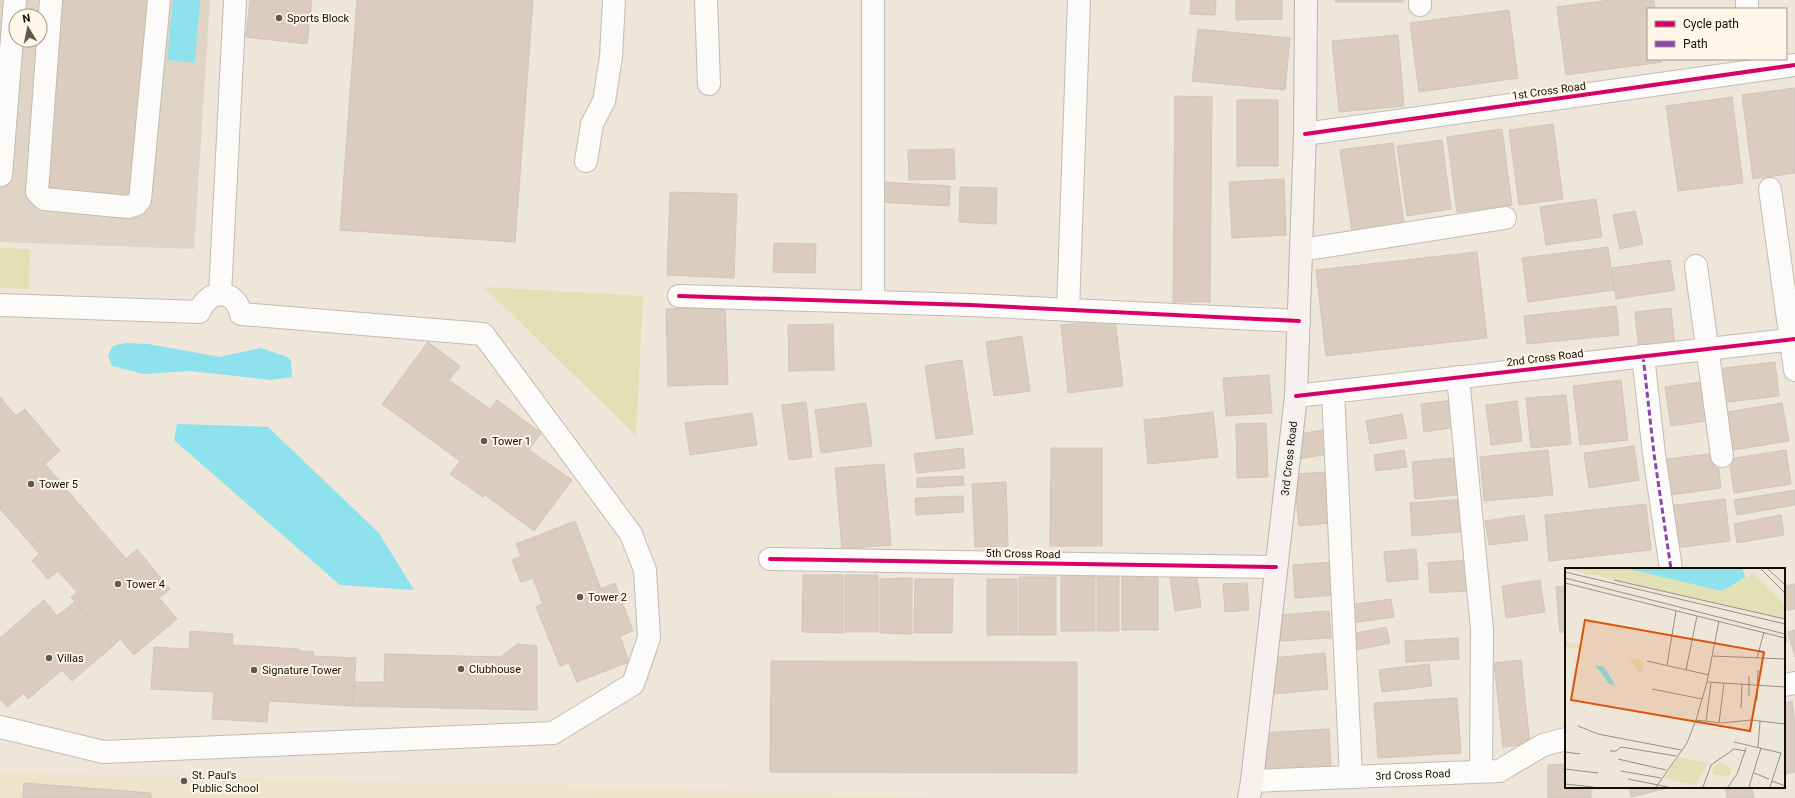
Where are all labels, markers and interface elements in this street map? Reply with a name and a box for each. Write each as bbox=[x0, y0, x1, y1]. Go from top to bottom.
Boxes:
north arrow bbox=[8, 8, 48, 48]
legend bbox=[1647, 8, 1787, 60]
text: N bbox=[21, 12, 32, 26]
place label: Sports Block bbox=[287, 12, 350, 25]
marker: Sports Block bbox=[274, 13, 284, 23]
text: Cycle path bbox=[1683, 17, 1739, 31]
text: Path bbox=[1683, 37, 1708, 51]
street label: 1st Cross Road bbox=[1511, 79, 1587, 103]
street label: 2nd Cross Road bbox=[1506, 347, 1584, 369]
street label: 3rd Cross Road bbox=[1278, 420, 1300, 496]
place label: Tower 1 bbox=[492, 435, 531, 448]
marker: Tower 1 bbox=[479, 436, 489, 446]
place label: Tower 5 bbox=[39, 478, 78, 491]
marker: Tower 5 bbox=[26, 479, 36, 489]
street label: 5th Cross Road bbox=[985, 547, 1061, 561]
inset map bbox=[1565, 568, 1785, 788]
place label: Tower 4 bbox=[126, 578, 165, 591]
marker: Tower 4 bbox=[113, 579, 123, 589]
place label: Tower 2 bbox=[588, 591, 627, 604]
marker: Tower 2 bbox=[575, 592, 585, 602]
place label: Villas bbox=[57, 652, 84, 665]
marker: Villas bbox=[44, 653, 54, 663]
place label: Clubhouse bbox=[469, 663, 521, 676]
place label: Signature Tower bbox=[262, 664, 341, 677]
marker: Clubhouse bbox=[456, 664, 466, 674]
marker: Signature Tower bbox=[249, 665, 259, 675]
street label: 3rd Cross Road bbox=[1375, 766, 1451, 783]
place label: St. Paul's Public School bbox=[192, 769, 259, 795]
marker: St. Paul's Public School bbox=[179, 776, 189, 786]

